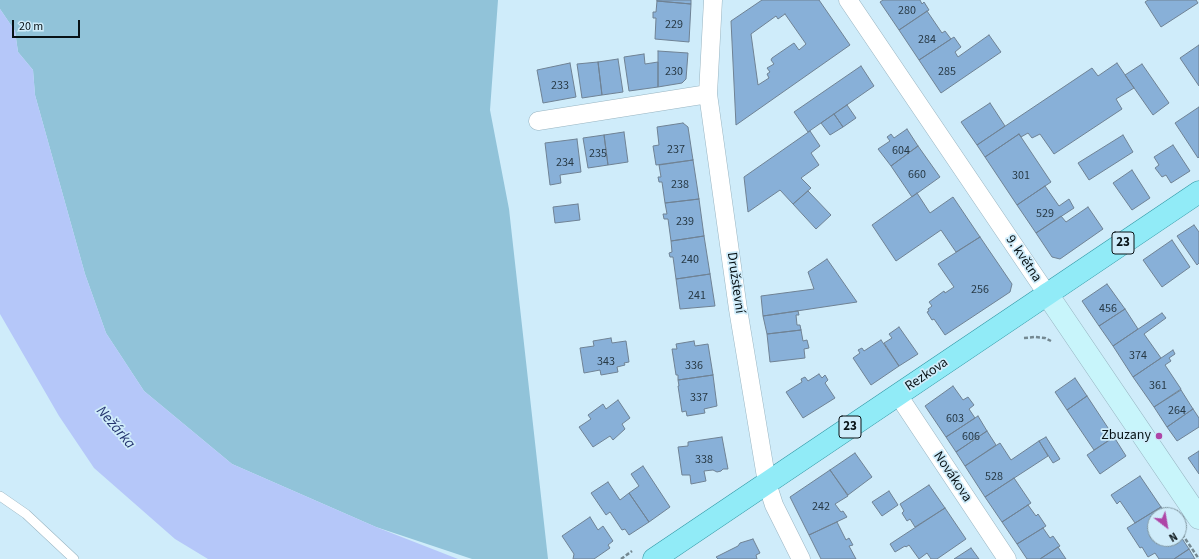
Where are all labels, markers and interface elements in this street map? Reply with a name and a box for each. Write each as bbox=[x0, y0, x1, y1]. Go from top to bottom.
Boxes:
house number: 280 bbox=[898, 4, 916, 18]
scale bar bbox=[14, 12, 82, 38]
text: 20 m bbox=[19, 18, 43, 35]
house number: 229 bbox=[665, 18, 683, 32]
house number: 284 bbox=[918, 33, 936, 47]
house number: 230 bbox=[665, 65, 683, 79]
house number: 285 bbox=[938, 65, 956, 79]
house number: 233 bbox=[551, 79, 569, 93]
house number: 237 bbox=[667, 143, 685, 157]
house number: 604 bbox=[892, 144, 910, 158]
house number: 235 bbox=[589, 147, 607, 161]
house number: 234 bbox=[556, 156, 574, 170]
house number: 660 bbox=[908, 168, 926, 182]
house number: 301 bbox=[1012, 169, 1030, 183]
house number: 238 bbox=[671, 178, 689, 192]
house number: 529 bbox=[1036, 207, 1054, 221]
house number: 239 bbox=[676, 215, 694, 229]
street label: 9. května bbox=[1001, 232, 1045, 286]
road number: 23 bbox=[1112, 232, 1134, 254]
street label: Družstevní bbox=[722, 251, 748, 315]
house number: 240 bbox=[681, 253, 699, 267]
house number: 256 bbox=[971, 283, 989, 297]
house number: 241 bbox=[688, 289, 706, 303]
house number: 456 bbox=[1099, 302, 1117, 316]
house number: 374 bbox=[1129, 349, 1147, 363]
house number: 343 bbox=[597, 355, 615, 369]
street label: Rezkova bbox=[902, 355, 952, 395]
house number: 336 bbox=[685, 359, 703, 373]
house number: 361 bbox=[1149, 379, 1167, 393]
house number: 337 bbox=[690, 391, 708, 405]
water label: Nežárka bbox=[92, 403, 138, 453]
house number: 264 bbox=[1168, 404, 1186, 418]
house number: 603 bbox=[946, 412, 964, 426]
road number: 23 bbox=[839, 416, 861, 438]
place label: Zbuzany bbox=[1101, 428, 1151, 444]
house number: 606 bbox=[962, 430, 980, 444]
marker: Zbuzany bbox=[1154, 431, 1164, 441]
street label: Novákova bbox=[929, 448, 975, 506]
house number: 338 bbox=[695, 453, 713, 467]
house number: 528 bbox=[985, 470, 1003, 484]
house number: 242 bbox=[812, 500, 830, 514]
north arrow bbox=[1147, 507, 1187, 547]
text: N bbox=[1166, 529, 1180, 545]

